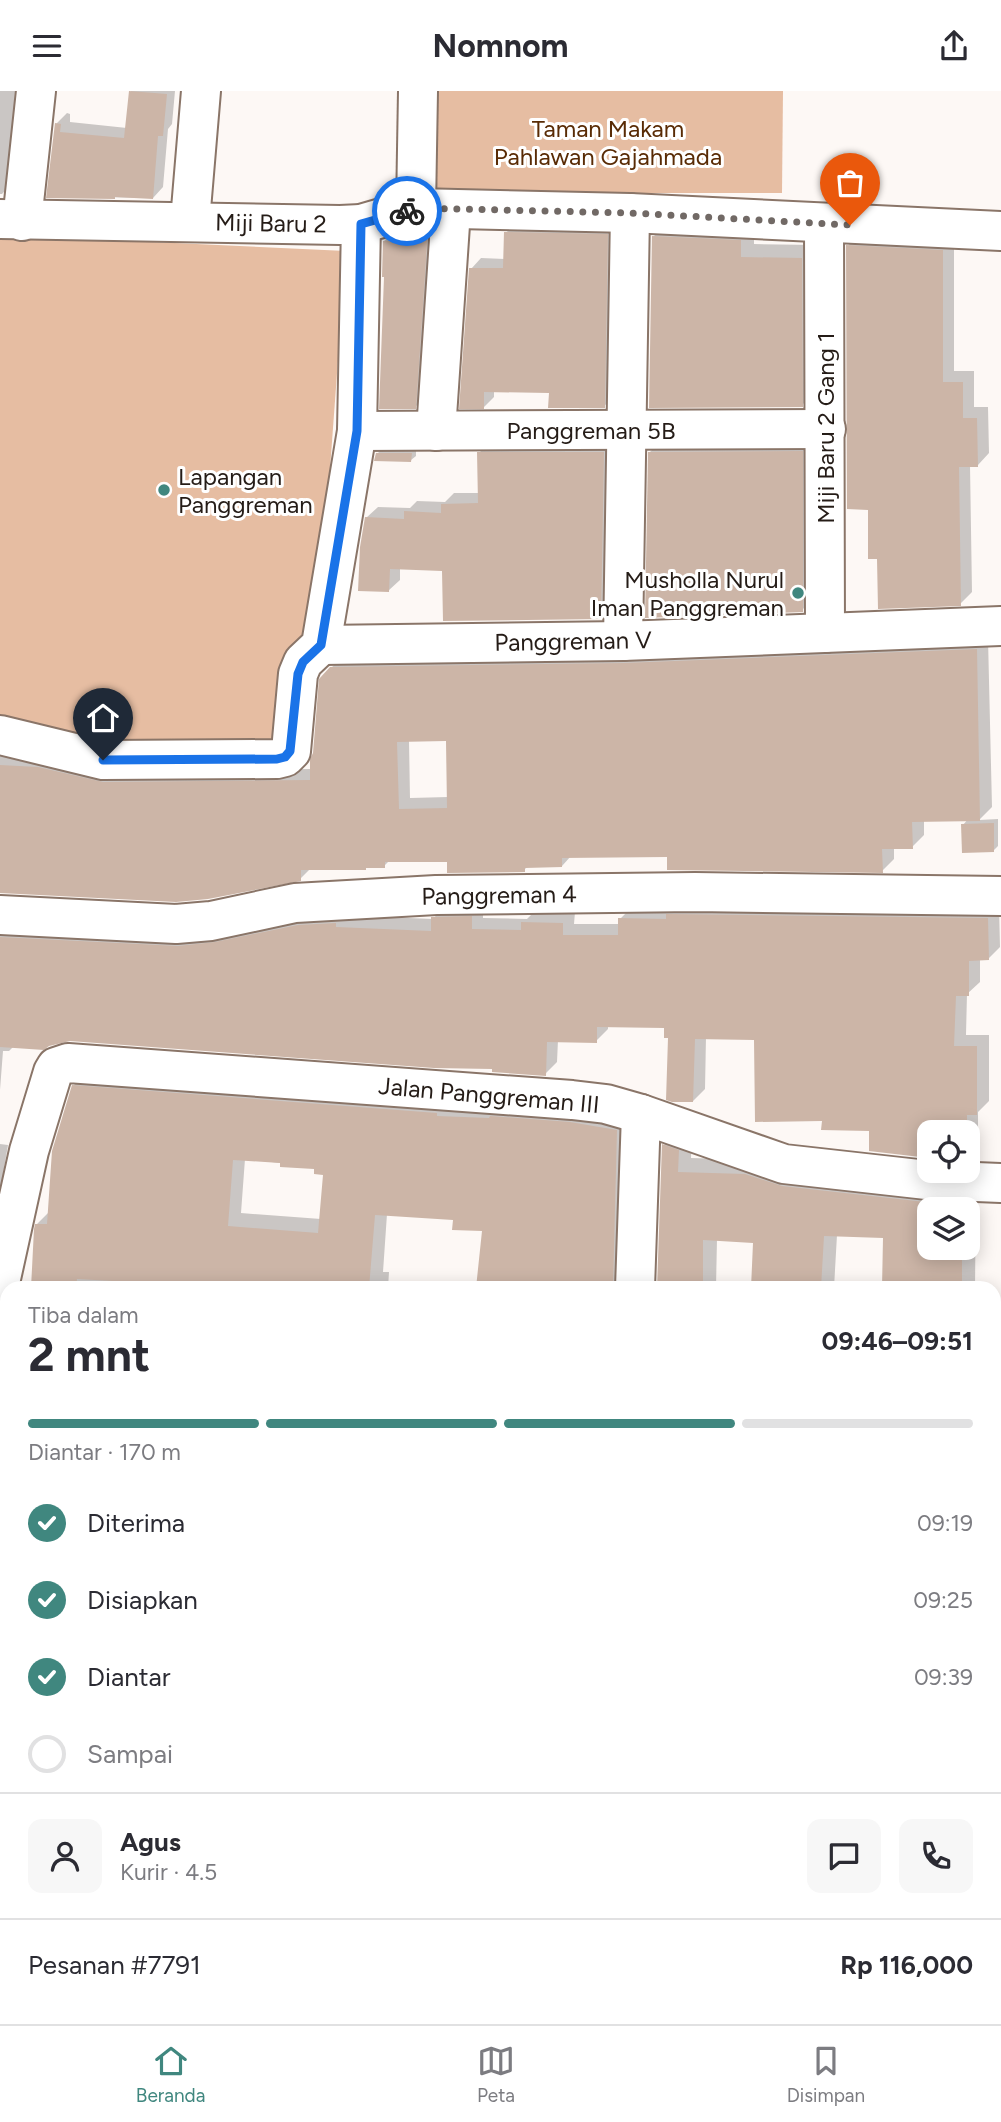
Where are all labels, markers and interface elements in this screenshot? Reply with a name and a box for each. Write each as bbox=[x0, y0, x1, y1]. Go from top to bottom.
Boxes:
icon: menu bbox=[28, 27, 66, 65]
text: Nomnom bbox=[433, 27, 568, 65]
icon: share bbox=[935, 27, 973, 65]
park label: Taman Makam Pahlawan Gajahmada bbox=[494, 114, 722, 171]
pin bbox=[820, 153, 880, 225]
icon: bag bbox=[831, 164, 869, 202]
courier bbox=[372, 176, 442, 246]
icon: bike bbox=[388, 192, 426, 230]
street label: Miji Baru 2 bbox=[215, 208, 327, 238]
street label: Miji Baru 2 Gang 1 bbox=[811, 332, 840, 524]
street label: Panggreman 5B bbox=[506, 416, 676, 445]
place label: Lapangan Panggreman bbox=[178, 462, 313, 519]
marker: Lapangan Panggreman bbox=[156, 482, 172, 498]
place label: Musholla Nurul Iman Panggreman bbox=[591, 565, 784, 622]
marker: Musholla Nurul Iman Panggreman bbox=[790, 585, 806, 601]
street label: Panggreman V bbox=[494, 625, 652, 657]
pin bbox=[73, 688, 133, 760]
icon: home bbox=[84, 699, 122, 737]
street label: Panggreman 4 bbox=[421, 879, 577, 911]
street label: Jalan Panggreman III bbox=[377, 1071, 601, 1119]
map controls bbox=[917, 1120, 980, 1260]
button: locate bbox=[917, 1120, 980, 1183]
button: layers bbox=[917, 1197, 980, 1260]
text: Tiba dalam bbox=[28, 1301, 139, 1329]
text: 09:46–09:51 bbox=[822, 1325, 973, 1357]
text: 2 mnt bbox=[28, 1327, 150, 1383]
text: Diantar · 170 m bbox=[28, 1438, 181, 1466]
icon: check bbox=[28, 1504, 66, 1542]
text: Diterima bbox=[87, 1507, 185, 1539]
text: 09:19 bbox=[917, 1509, 973, 1537]
icon: check bbox=[28, 1581, 66, 1619]
text: Disiapkan bbox=[87, 1584, 198, 1616]
text: 09:25 bbox=[913, 1586, 973, 1614]
icon: check bbox=[28, 1658, 66, 1696]
text: Diantar bbox=[87, 1661, 171, 1693]
text: 09:39 bbox=[914, 1663, 973, 1691]
text: Sampai bbox=[87, 1738, 173, 1770]
button: person bbox=[28, 1819, 102, 1893]
button: chat bbox=[807, 1819, 881, 1893]
button: phone bbox=[899, 1819, 973, 1893]
text: Agus bbox=[120, 1826, 181, 1858]
text: Kurir · 4.5 bbox=[120, 1858, 217, 1886]
text: Pesanan #7791 bbox=[28, 1949, 201, 1981]
text: Rp 116,000 bbox=[840, 1949, 973, 1981]
tab: Beranda bbox=[136, 2042, 205, 2107]
tab: Peta bbox=[477, 2042, 515, 2107]
tab: Disimpan bbox=[787, 2042, 865, 2107]

